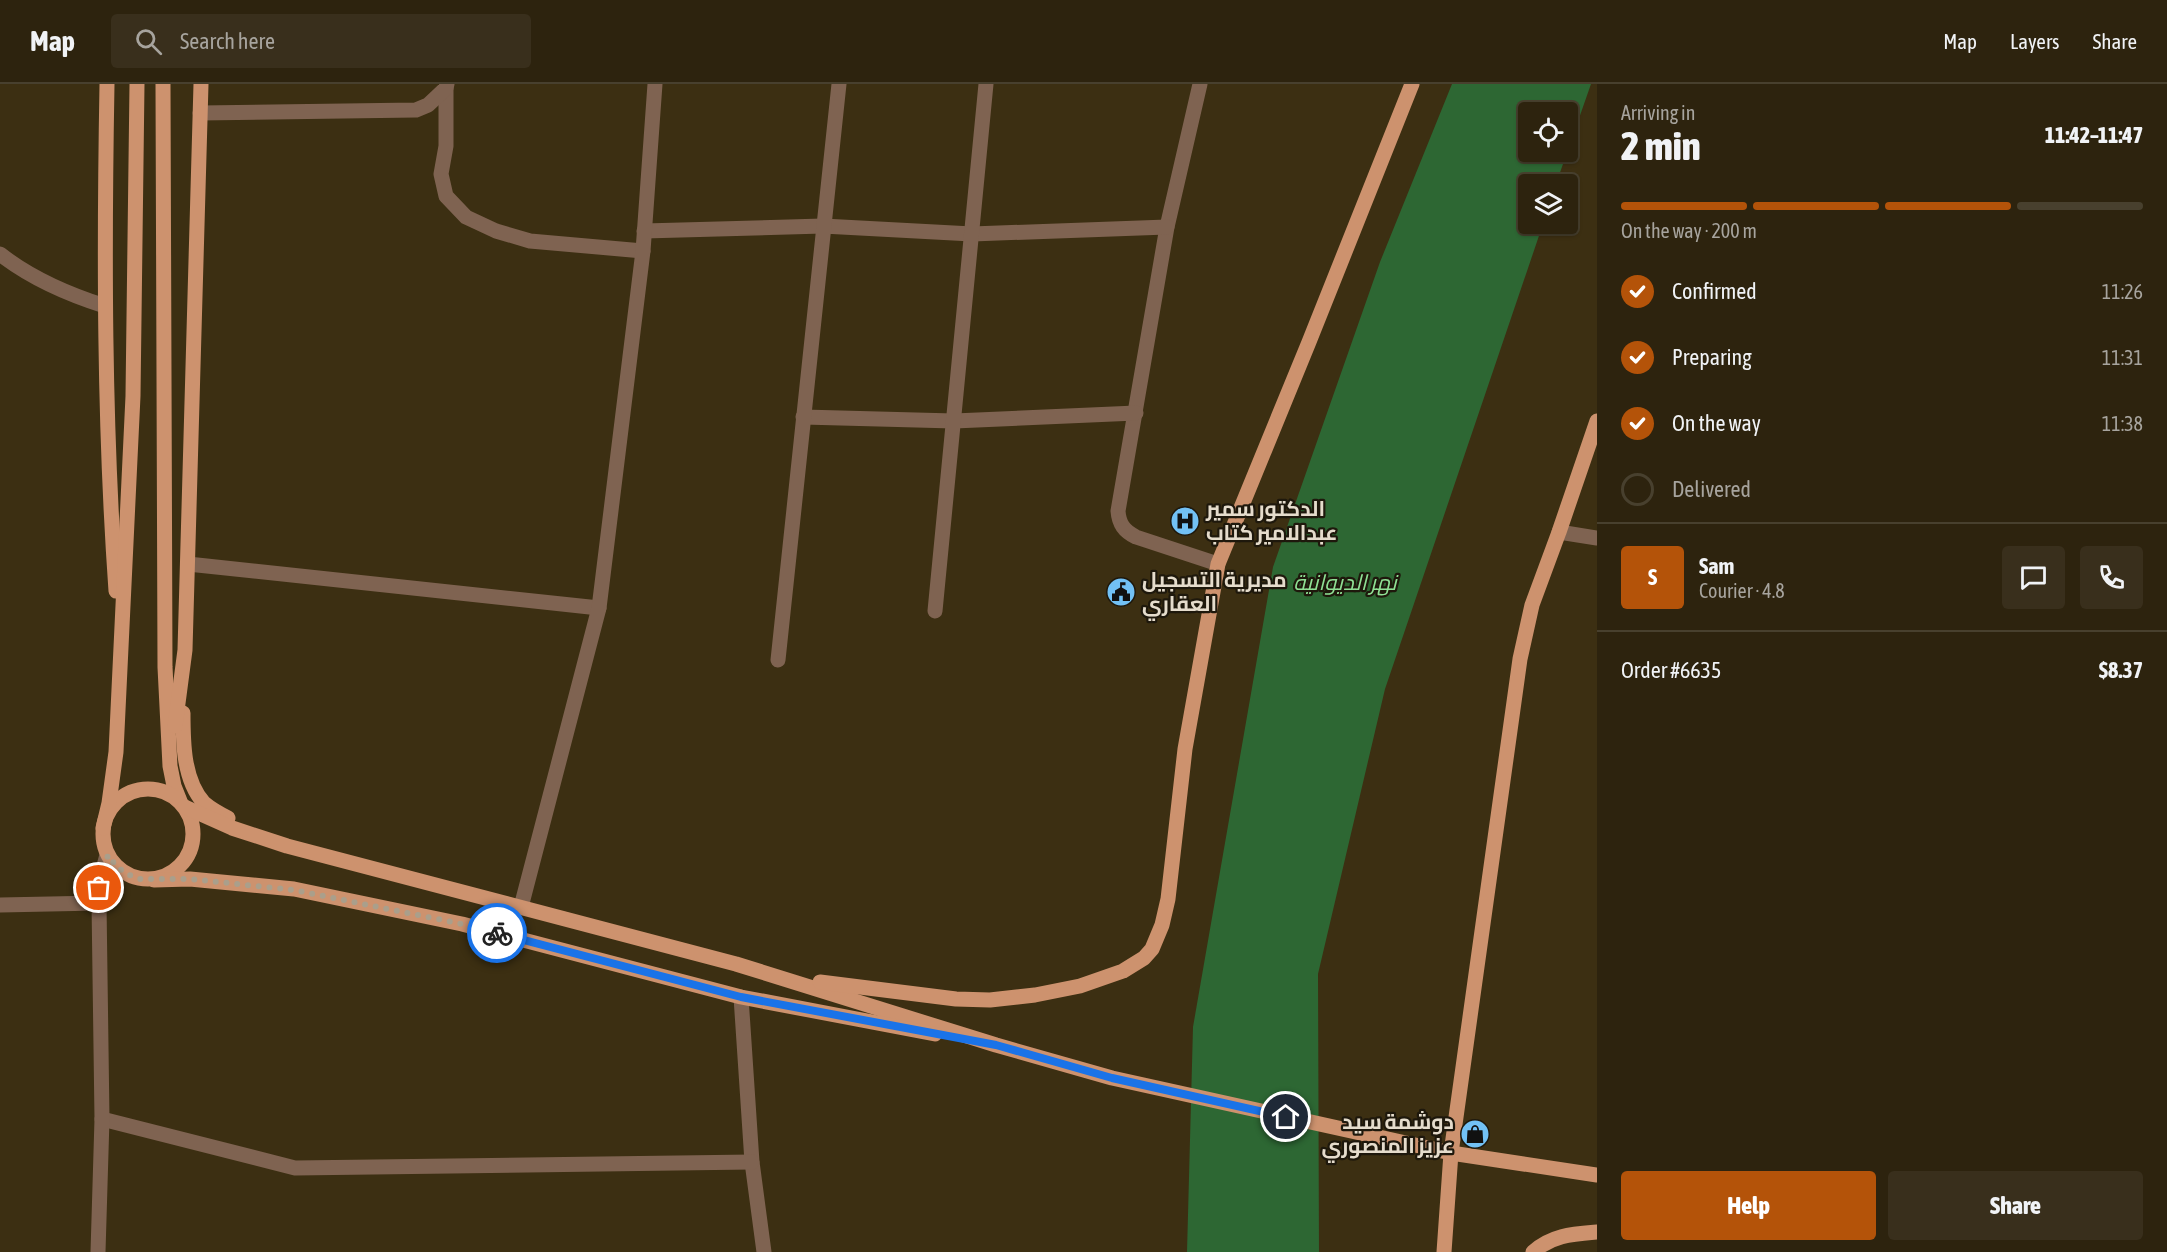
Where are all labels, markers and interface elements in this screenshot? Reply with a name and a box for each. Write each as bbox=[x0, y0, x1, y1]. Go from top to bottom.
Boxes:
search box bbox=[111, 14, 531, 68]
text: Map bbox=[30, 25, 75, 57]
icon: search bbox=[132, 25, 165, 58]
text: Search here bbox=[180, 28, 275, 54]
text: Map bbox=[1943, 29, 1977, 53]
text: Layers bbox=[2010, 29, 2060, 53]
text: Share bbox=[2093, 29, 2137, 53]
text: Arriving in bbox=[1621, 101, 1695, 124]
map controls bbox=[1518, 102, 1578, 234]
button: locate bbox=[1518, 102, 1578, 162]
text: 11:42–11:47 bbox=[2045, 122, 2143, 148]
text: 2 min bbox=[1621, 124, 1701, 168]
button: layers bbox=[1518, 174, 1578, 234]
text: On the way · 200 m bbox=[1621, 219, 1757, 242]
icon: check bbox=[1621, 275, 1654, 308]
text: Confirmed bbox=[1672, 278, 1757, 304]
text: 11:26 bbox=[2102, 280, 2143, 303]
icon: check bbox=[1621, 341, 1654, 374]
text: Preparing bbox=[1672, 344, 1752, 370]
text: 11:31 bbox=[2102, 346, 2143, 369]
icon: check bbox=[1621, 407, 1654, 440]
text: On the way bbox=[1672, 410, 1761, 436]
text: 11:38 bbox=[2102, 412, 2143, 435]
text: Delivered bbox=[1672, 476, 1751, 502]
place label: الدكتور سمير عبدالامير كتاب bbox=[1205, 496, 1337, 545]
hospital icon: الدكتور سمير عبدالامير كتاب bbox=[1169, 505, 1201, 537]
button: chat bbox=[2002, 546, 2065, 609]
button: phone bbox=[2080, 546, 2143, 609]
text: Sam bbox=[1699, 553, 1734, 579]
text: S bbox=[1648, 564, 1657, 590]
place label: مديرية التسجيل العقاري bbox=[1142, 567, 1287, 621]
water label: نهر الديوانية bbox=[1293, 569, 1399, 596]
public building icon: مديرية التسجيل العقاري bbox=[1105, 576, 1137, 608]
text: Courier · 4.8 bbox=[1699, 579, 1785, 602]
text: Order #6635 bbox=[1621, 657, 1721, 683]
text: $8.37 bbox=[2099, 657, 2143, 683]
pin bbox=[73, 862, 124, 913]
icon: bag bbox=[82, 871, 115, 904]
courier bbox=[467, 903, 527, 963]
icon: bike bbox=[481, 917, 514, 950]
pin bbox=[1260, 1091, 1311, 1142]
icon: home bbox=[1269, 1100, 1302, 1133]
place label: دوشمة سيد عزيز المنصوري bbox=[1321, 1109, 1454, 1163]
shop icon: دوشمة سيد عزيز المنصوري bbox=[1459, 1118, 1491, 1150]
button: Help bbox=[1621, 1171, 1876, 1240]
button: Share bbox=[1888, 1171, 2143, 1240]

